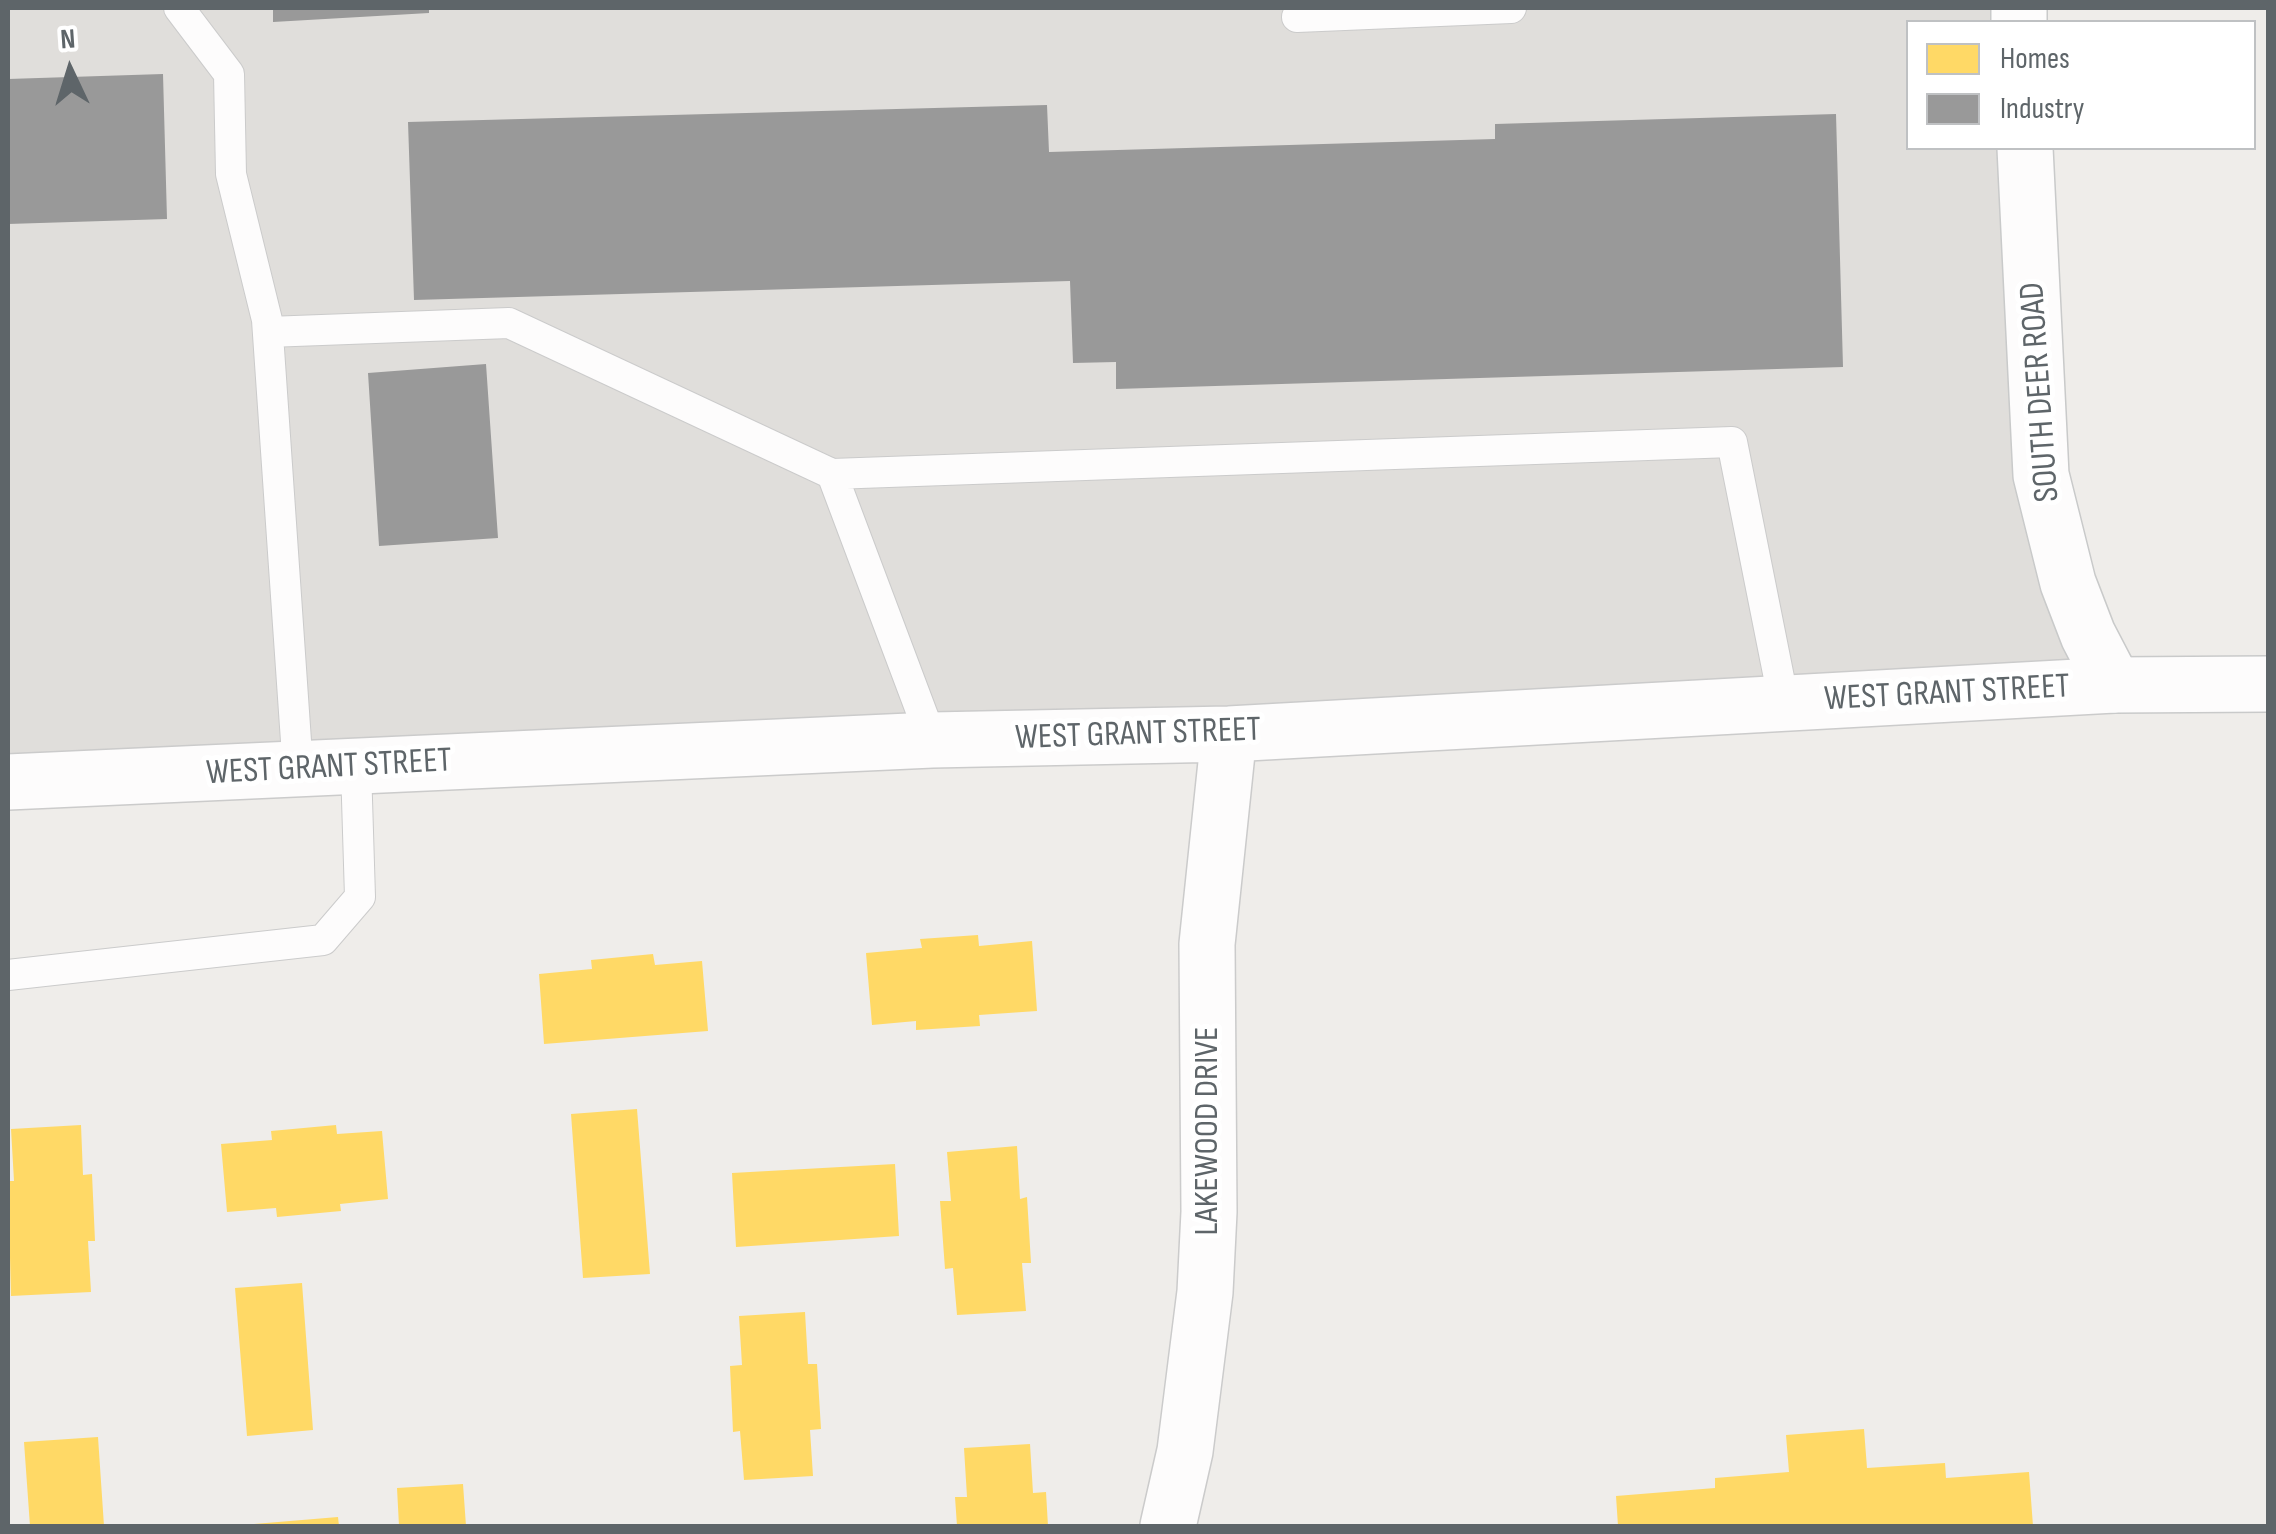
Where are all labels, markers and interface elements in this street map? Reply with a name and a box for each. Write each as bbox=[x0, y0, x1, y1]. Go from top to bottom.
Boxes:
north arrow bbox=[20, 20, 120, 120]
legend bbox=[1906, 20, 2256, 150]
text: N bbox=[59, 23, 76, 57]
text: Homes bbox=[2000, 41, 2070, 77]
text: Industry bbox=[2000, 91, 2084, 127]
street label: SOUTH DEER ROAD bbox=[2012, 281, 2070, 503]
street label: WEST GRANT STREET bbox=[1823, 667, 2071, 721]
street label: WEST GRANT STREET bbox=[1014, 710, 1262, 760]
street label: WEST GRANT STREET bbox=[205, 741, 453, 795]
street label: LAKEWOOD DRIVE bbox=[1187, 1027, 1229, 1235]

